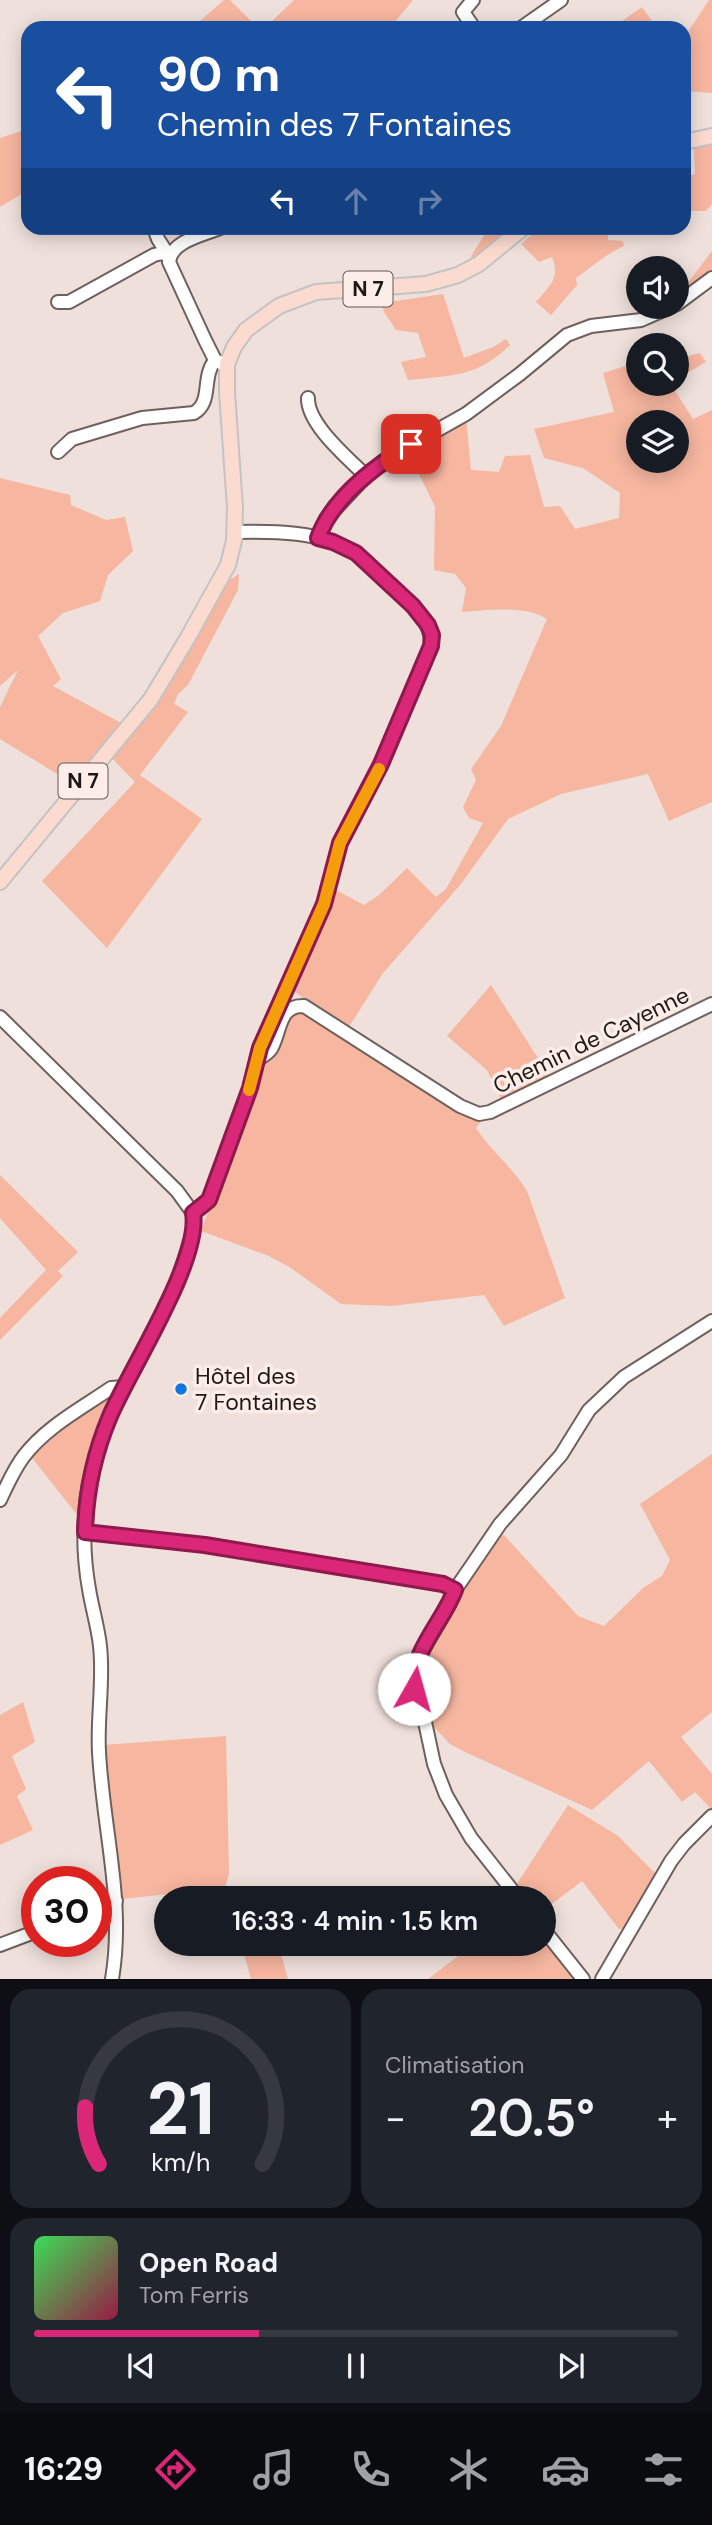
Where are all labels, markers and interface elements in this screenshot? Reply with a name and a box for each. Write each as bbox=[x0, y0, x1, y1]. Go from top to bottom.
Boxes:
text: 90 m bbox=[157, 42, 280, 106]
icon: left bbox=[42, 49, 133, 140]
text: Chemin des 7 Fontaines bbox=[157, 104, 512, 146]
icon: left bbox=[264, 182, 302, 220]
icon: ahead bbox=[337, 182, 375, 220]
icon: right bbox=[410, 182, 448, 220]
map controls bbox=[626, 256, 689, 473]
button: sound bbox=[626, 256, 689, 319]
road number: N 7 bbox=[344, 272, 392, 306]
button: search bbox=[626, 333, 689, 396]
button: layers bbox=[626, 410, 689, 473]
pin bbox=[381, 414, 441, 474]
icon: arrive bbox=[392, 425, 430, 463]
road number: N 7 bbox=[58, 764, 108, 798]
street label: Chemin de Cayenne bbox=[488, 979, 694, 1101]
place label: Hôtel des 7 Fontaines bbox=[195, 1361, 317, 1417]
marker: Hôtel des 7 Fontaines bbox=[173, 1381, 189, 1397]
position arrow bbox=[377, 1652, 451, 1726]
speed limit sign: 30 bbox=[21, 1866, 112, 1957]
text: 16:33 · 4 min · 1.5 km bbox=[232, 1904, 478, 1938]
text: Climatisation bbox=[385, 2050, 524, 2080]
text: 21 bbox=[146, 2063, 215, 2158]
text: 20.5° bbox=[468, 2084, 595, 2152]
text: − bbox=[385, 2093, 406, 2143]
text: + bbox=[657, 2093, 678, 2143]
text: km/h bbox=[151, 2146, 210, 2179]
text: Open Road bbox=[139, 2246, 278, 2280]
text: Tom Ferris bbox=[139, 2280, 249, 2310]
icon: previous bbox=[122, 2347, 160, 2385]
icon: pause bbox=[337, 2347, 375, 2385]
icon: next bbox=[552, 2347, 590, 2385]
icon: directions bbox=[151, 2445, 200, 2494]
icon: music bbox=[249, 2445, 298, 2494]
icon: phone bbox=[346, 2445, 395, 2494]
icon: climate bbox=[444, 2445, 493, 2494]
icon: car bbox=[541, 2445, 590, 2494]
icon: filters bbox=[639, 2445, 688, 2494]
text: 16:29 bbox=[24, 2448, 103, 2490]

